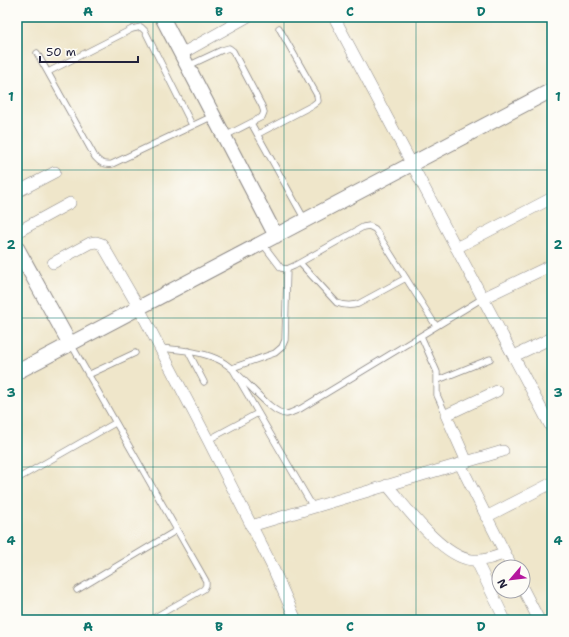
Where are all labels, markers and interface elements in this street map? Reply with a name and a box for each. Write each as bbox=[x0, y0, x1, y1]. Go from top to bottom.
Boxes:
text: A bbox=[83, 3, 93, 20]
text: B bbox=[215, 3, 223, 20]
text: C bbox=[346, 3, 354, 20]
text: D bbox=[476, 3, 486, 20]
scale bar bbox=[40, 38, 138, 64]
text: 50 m bbox=[46, 44, 76, 60]
text: 1 bbox=[8, 88, 14, 105]
text: 1 bbox=[555, 88, 561, 105]
text: 2 bbox=[6, 236, 16, 253]
text: 2 bbox=[553, 236, 563, 253]
text: 3 bbox=[6, 384, 16, 401]
text: 3 bbox=[553, 384, 563, 401]
text: 4 bbox=[6, 532, 16, 549]
text: 4 bbox=[553, 532, 563, 549]
north arrow bbox=[491, 559, 531, 599]
text: N bbox=[494, 576, 511, 591]
text: A bbox=[83, 618, 93, 635]
text: B bbox=[215, 618, 223, 635]
text: C bbox=[346, 618, 354, 635]
text: D bbox=[476, 618, 486, 635]

